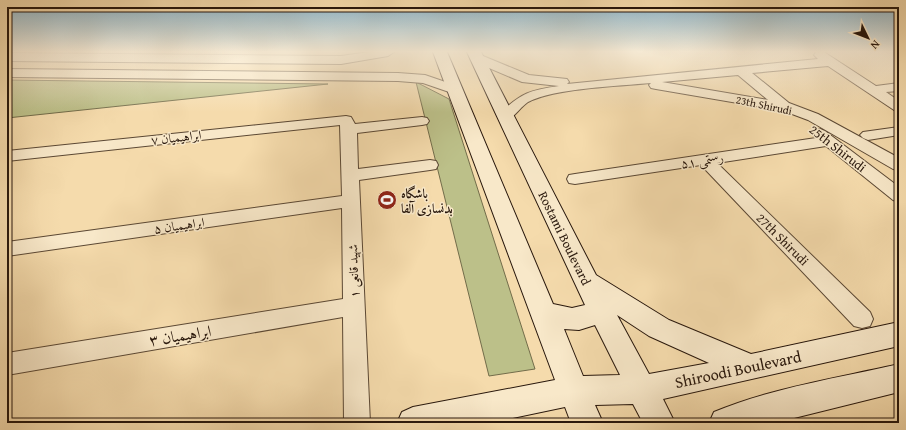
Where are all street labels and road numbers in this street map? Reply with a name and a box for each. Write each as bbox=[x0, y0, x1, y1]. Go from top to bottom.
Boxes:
street label: 23th Shirudi bbox=[734, 91, 794, 119]
street label: 25th Shirudi bbox=[805, 120, 870, 177]
street label: ابراهیمیان ۷ bbox=[150, 125, 203, 150]
street label: رستمی ۵۱ bbox=[679, 148, 725, 173]
street label: Rostami Boulevard bbox=[534, 188, 596, 288]
street label: 27th Shirudi bbox=[752, 209, 813, 270]
street label: ابراهیمیان ۵ bbox=[153, 213, 206, 238]
street label: شهید قانعی ۱ bbox=[343, 244, 364, 298]
street label: ابراهیمیان ۳ bbox=[147, 318, 213, 352]
street label: Shiroodi Boulevard bbox=[673, 344, 804, 394]

